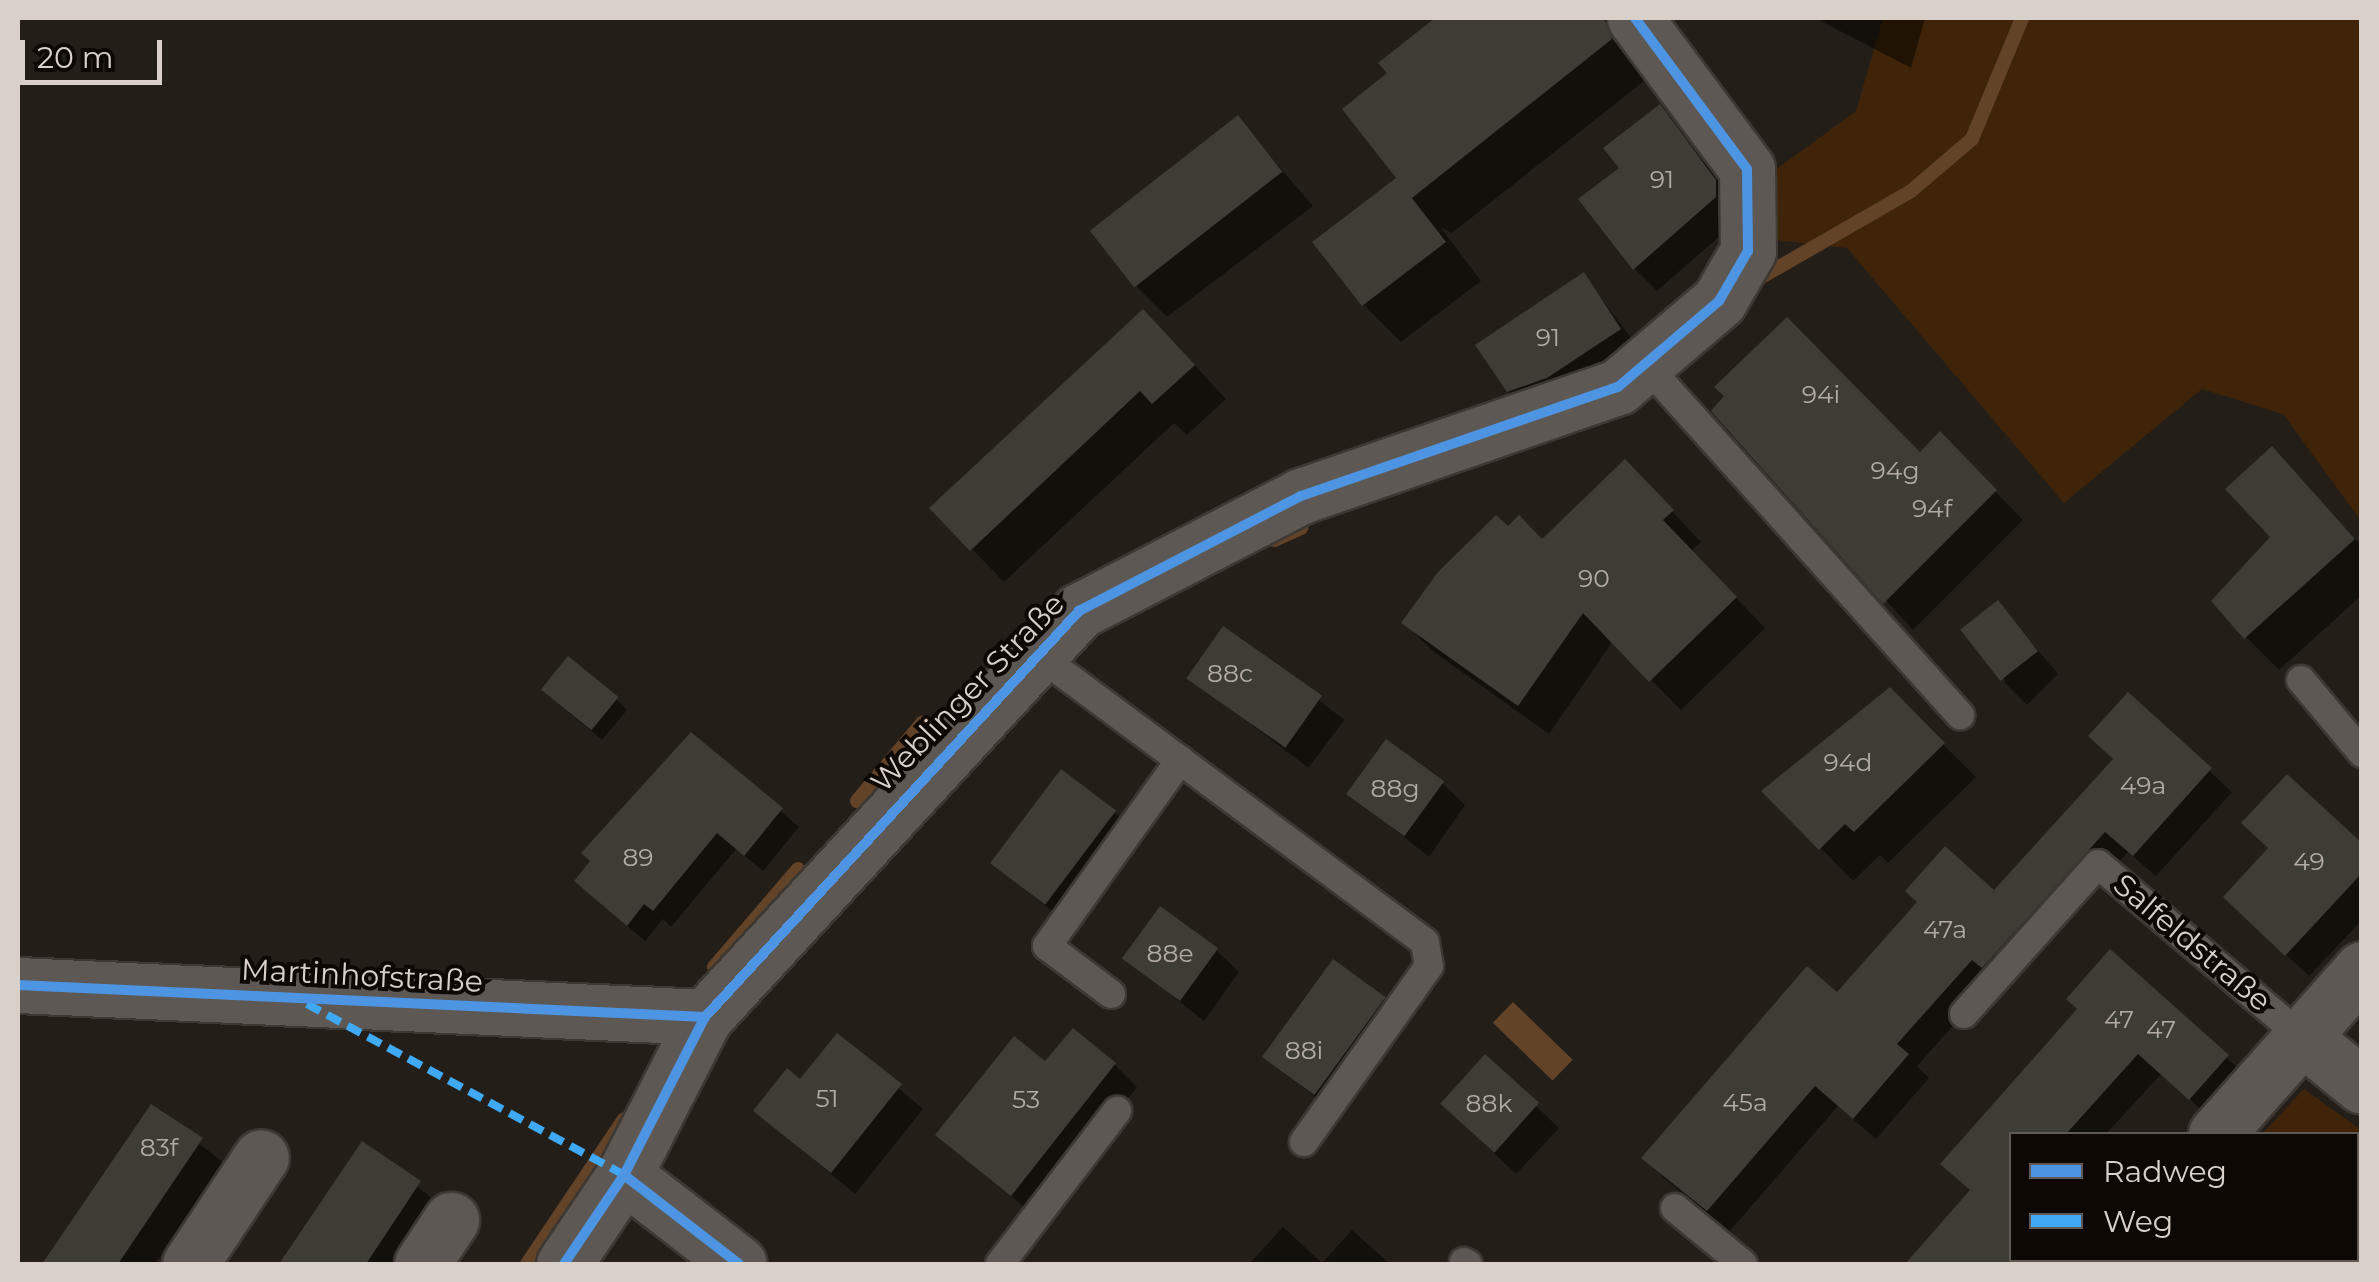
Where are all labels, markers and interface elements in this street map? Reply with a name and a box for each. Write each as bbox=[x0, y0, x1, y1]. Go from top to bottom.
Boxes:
scale bar bbox=[25, 20, 168, 82]
text: 20 m bbox=[37, 39, 114, 76]
house number: 91 bbox=[1650, 164, 1674, 194]
house number: 91 bbox=[1536, 322, 1560, 352]
house number: 94i bbox=[1802, 379, 1840, 409]
house number: 94g bbox=[1870, 455, 1920, 485]
house number: 94f bbox=[1912, 493, 1952, 523]
house number: 90 bbox=[1578, 563, 1610, 593]
street label: Weblinger Straße bbox=[864, 586, 1072, 800]
house number: 88c bbox=[1207, 658, 1253, 688]
house number: 94d bbox=[1823, 747, 1873, 777]
house number: 49a bbox=[2120, 770, 2166, 800]
house number: 88g bbox=[1370, 773, 1420, 803]
house number: 89 bbox=[622, 842, 654, 872]
house number: 49 bbox=[2293, 846, 2325, 876]
street label: Salfeldstraße bbox=[2106, 867, 2278, 1019]
house number: 47a bbox=[1923, 914, 1967, 944]
house number: 88e bbox=[1147, 938, 1193, 968]
street label: Martinhofstraße bbox=[240, 952, 484, 1000]
house number: 47 bbox=[2104, 1004, 2134, 1034]
house number: 47 bbox=[2146, 1014, 2176, 1044]
house number: 88i bbox=[1285, 1035, 1323, 1065]
house number: 51 bbox=[815, 1083, 839, 1113]
house number: 53 bbox=[1012, 1084, 1040, 1114]
house number: 45a bbox=[1722, 1087, 1768, 1117]
house number: 88k bbox=[1466, 1088, 1512, 1118]
house number: 83f bbox=[140, 1132, 178, 1162]
legend bbox=[2009, 1132, 2359, 1262]
text: Radweg bbox=[2103, 1153, 2227, 1190]
text: Weg bbox=[2103, 1203, 2173, 1240]

